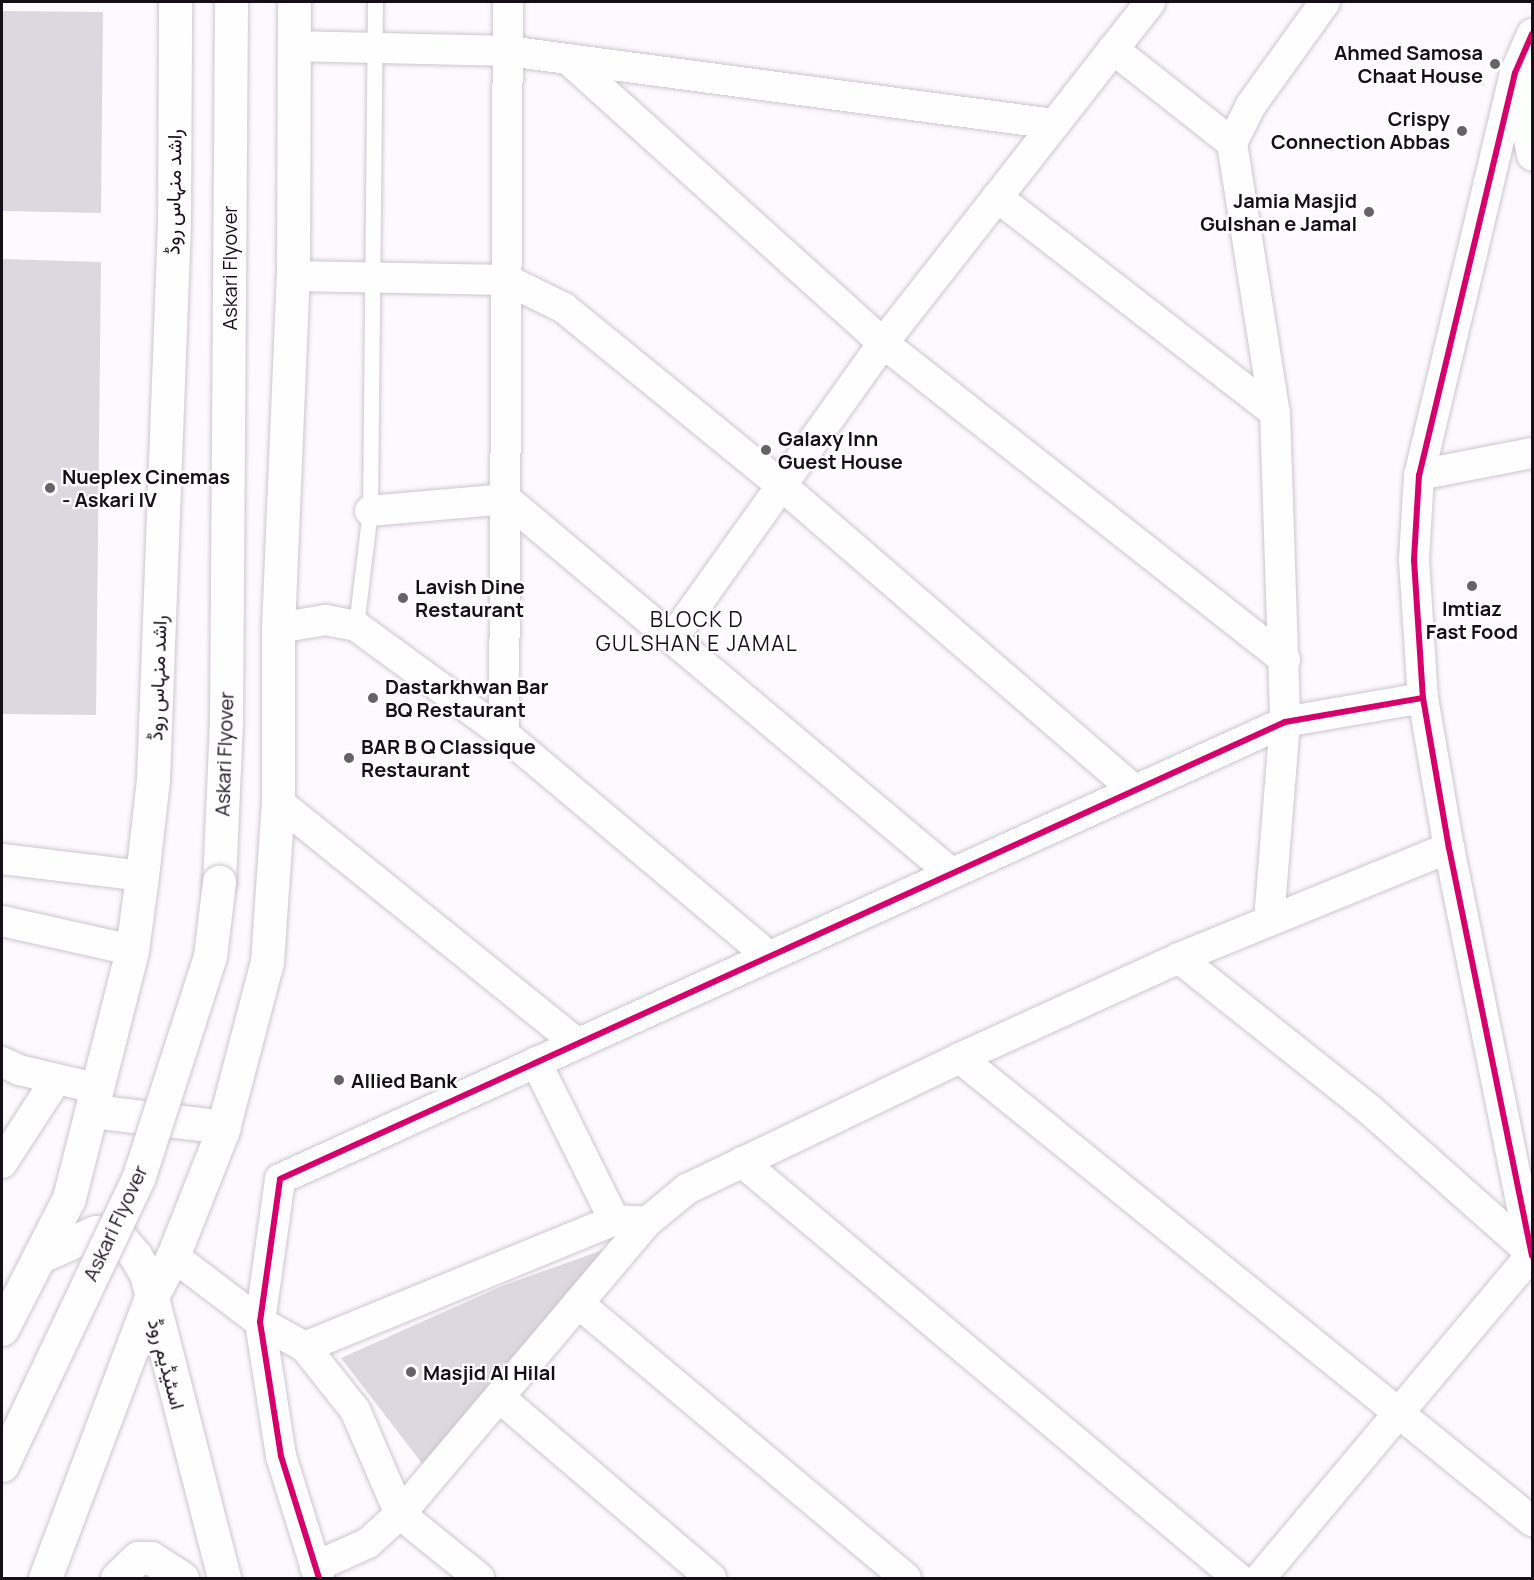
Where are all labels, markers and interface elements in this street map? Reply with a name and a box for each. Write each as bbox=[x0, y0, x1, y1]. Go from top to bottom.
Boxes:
place label: Ahmed Samosa Chaat House bbox=[1334, 40, 1483, 87]
marker: Ahmed Samosa Chaat House bbox=[1488, 57, 1502, 71]
place label: Crispy Connection Abbas bbox=[1271, 107, 1450, 154]
marker: Crispy Connection Abbas bbox=[1455, 124, 1469, 138]
street label: راشد منہاس روڈ bbox=[160, 129, 186, 255]
place label: Jamia Masjid Gulshan e Jamal bbox=[1200, 189, 1357, 236]
street label: Askari Flyover bbox=[217, 205, 241, 331]
marker: Jamia Masjid Gulshan e Jamal bbox=[1362, 205, 1376, 219]
place label: Galaxy Inn Guest House bbox=[778, 426, 903, 473]
marker: Galaxy Inn Guest House bbox=[759, 443, 773, 457]
place label: Nueplex Cinemas - Askari IV bbox=[62, 464, 230, 511]
marker: Nueplex Cinemas - Askari IV bbox=[43, 481, 57, 495]
place label: Lavish Dine Restaurant bbox=[415, 574, 525, 621]
marker: Imtiaz Fast Food bbox=[1465, 579, 1479, 593]
marker: Lavish Dine Restaurant bbox=[396, 591, 410, 605]
place label: Imtiaz Fast Food bbox=[1426, 596, 1518, 643]
district label: BLOCK D GULSHAN E JAMAL bbox=[596, 606, 798, 656]
street label: راشد منہاس روڈ bbox=[143, 615, 171, 741]
place label: Dastarkhwan Bar BQ Restaurant bbox=[385, 674, 548, 721]
street label: Askari Flyover bbox=[210, 691, 238, 817]
marker: Dastarkhwan Bar BQ Restaurant bbox=[366, 691, 380, 705]
place label: BAR B Q Classique Restaurant bbox=[361, 734, 536, 781]
marker: BAR B Q Classique Restaurant bbox=[342, 751, 356, 765]
place label: Allied Bank bbox=[351, 1068, 457, 1092]
marker: Allied Bank bbox=[332, 1073, 346, 1087]
street label: Askari Flyover bbox=[78, 1161, 152, 1285]
street label: اسٹیڈیم روڈ bbox=[143, 1316, 191, 1412]
place label: Masjid Al Hilal bbox=[423, 1360, 556, 1384]
marker: Masjid Al Hilal bbox=[404, 1365, 418, 1379]

